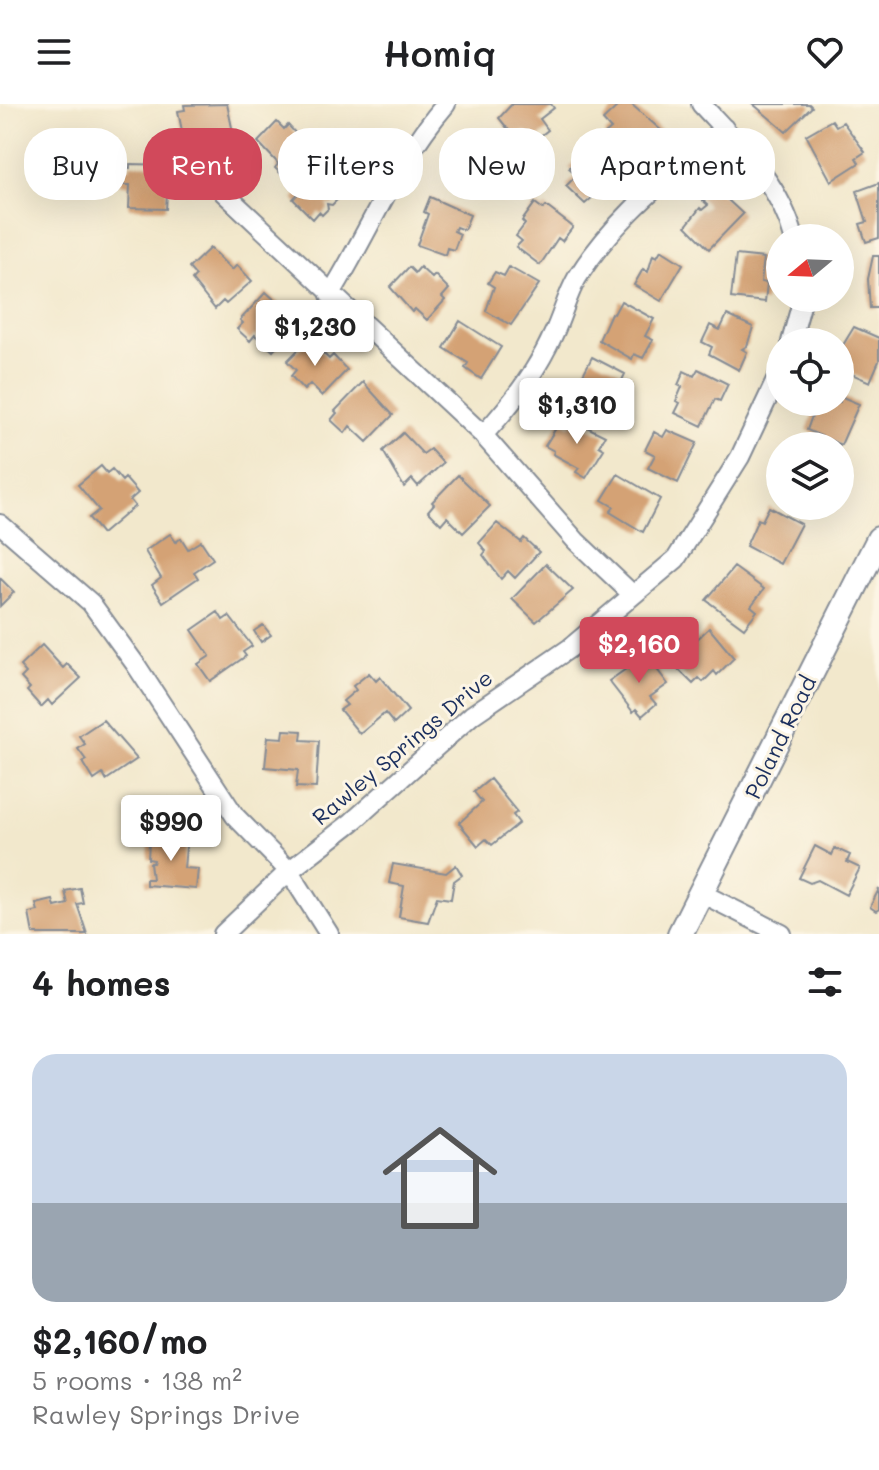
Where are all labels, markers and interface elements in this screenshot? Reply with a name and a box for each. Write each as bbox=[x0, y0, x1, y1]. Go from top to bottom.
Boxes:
text: Homiq bbox=[383, 29, 496, 76]
icon: menu bbox=[32, 30, 76, 74]
icon: heart bbox=[803, 30, 847, 74]
chip: Buy bbox=[24, 128, 127, 200]
chip: Rent bbox=[143, 128, 262, 200]
chip: Filters bbox=[278, 128, 423, 200]
chip: New bbox=[439, 128, 555, 200]
chip: Apartment bbox=[571, 128, 775, 200]
north arrow bbox=[766, 224, 854, 312]
map controls bbox=[766, 224, 854, 520]
pin: $1,230 bbox=[250, 300, 380, 368]
text: $1,230 bbox=[274, 309, 356, 343]
button: locate bbox=[766, 328, 854, 416]
pin: $1,310 bbox=[512, 378, 642, 446]
text: $1,310 bbox=[537, 387, 617, 421]
button: layers bbox=[766, 432, 854, 520]
pin: $2,160 bbox=[574, 617, 704, 685]
text: $2,160 bbox=[598, 626, 680, 660]
street label: Rawley Springs Drive bbox=[306, 663, 498, 831]
street label: Poland Road bbox=[738, 671, 822, 803]
pin: $990 bbox=[124, 795, 218, 863]
text: $990 bbox=[139, 804, 203, 838]
text: 4 homes bbox=[32, 960, 171, 1005]
icon: filters bbox=[803, 960, 847, 1004]
icon: home bbox=[368, 1106, 512, 1250]
text: $2,160/mo bbox=[32, 1318, 207, 1363]
text: 5 rooms · 138 m² bbox=[32, 1363, 242, 1397]
text: Rawley Springs Drive bbox=[32, 1397, 300, 1431]

